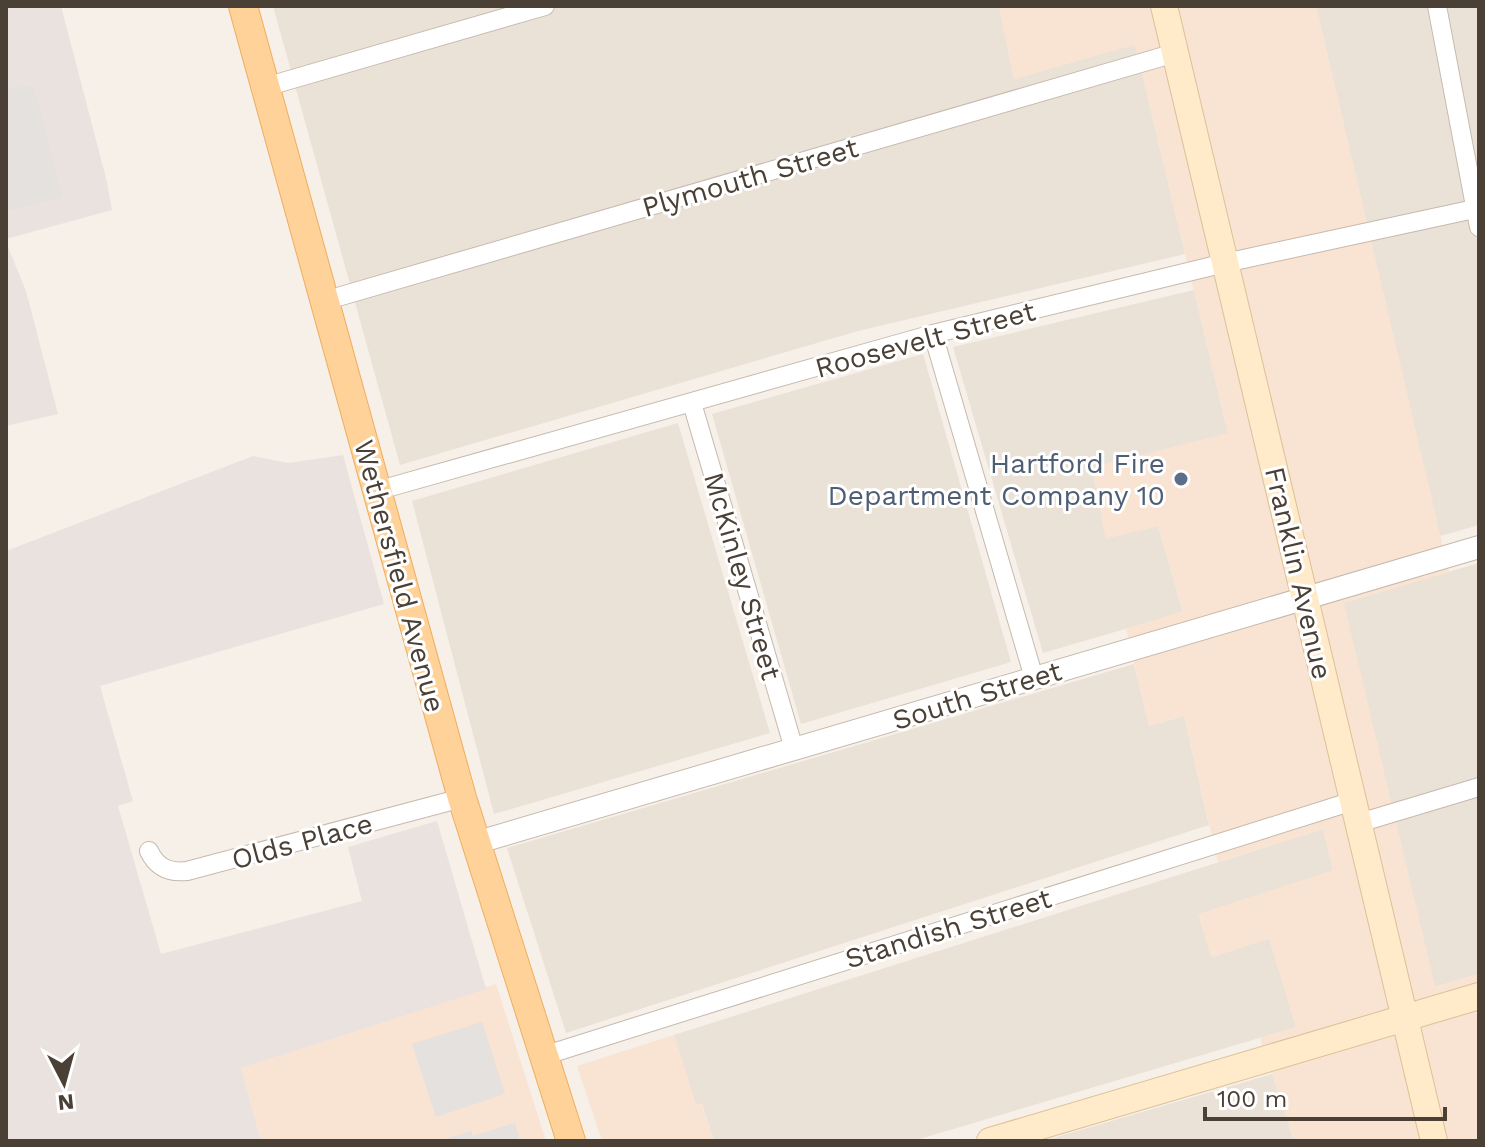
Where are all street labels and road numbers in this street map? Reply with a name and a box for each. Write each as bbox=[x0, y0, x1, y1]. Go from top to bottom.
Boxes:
street label: Plymouth Street bbox=[638, 131, 862, 224]
street label: Roosevelt Street bbox=[811, 294, 1039, 385]
street label: Wethersfield Avenue bbox=[347, 436, 452, 716]
street label: Franklin Avenue bbox=[1258, 464, 1339, 682]
street label: McKinley Street bbox=[697, 469, 788, 684]
street label: South Street bbox=[889, 654, 1066, 737]
street label: Olds Place bbox=[228, 807, 376, 876]
street label: Standish Street bbox=[841, 881, 1055, 976]

